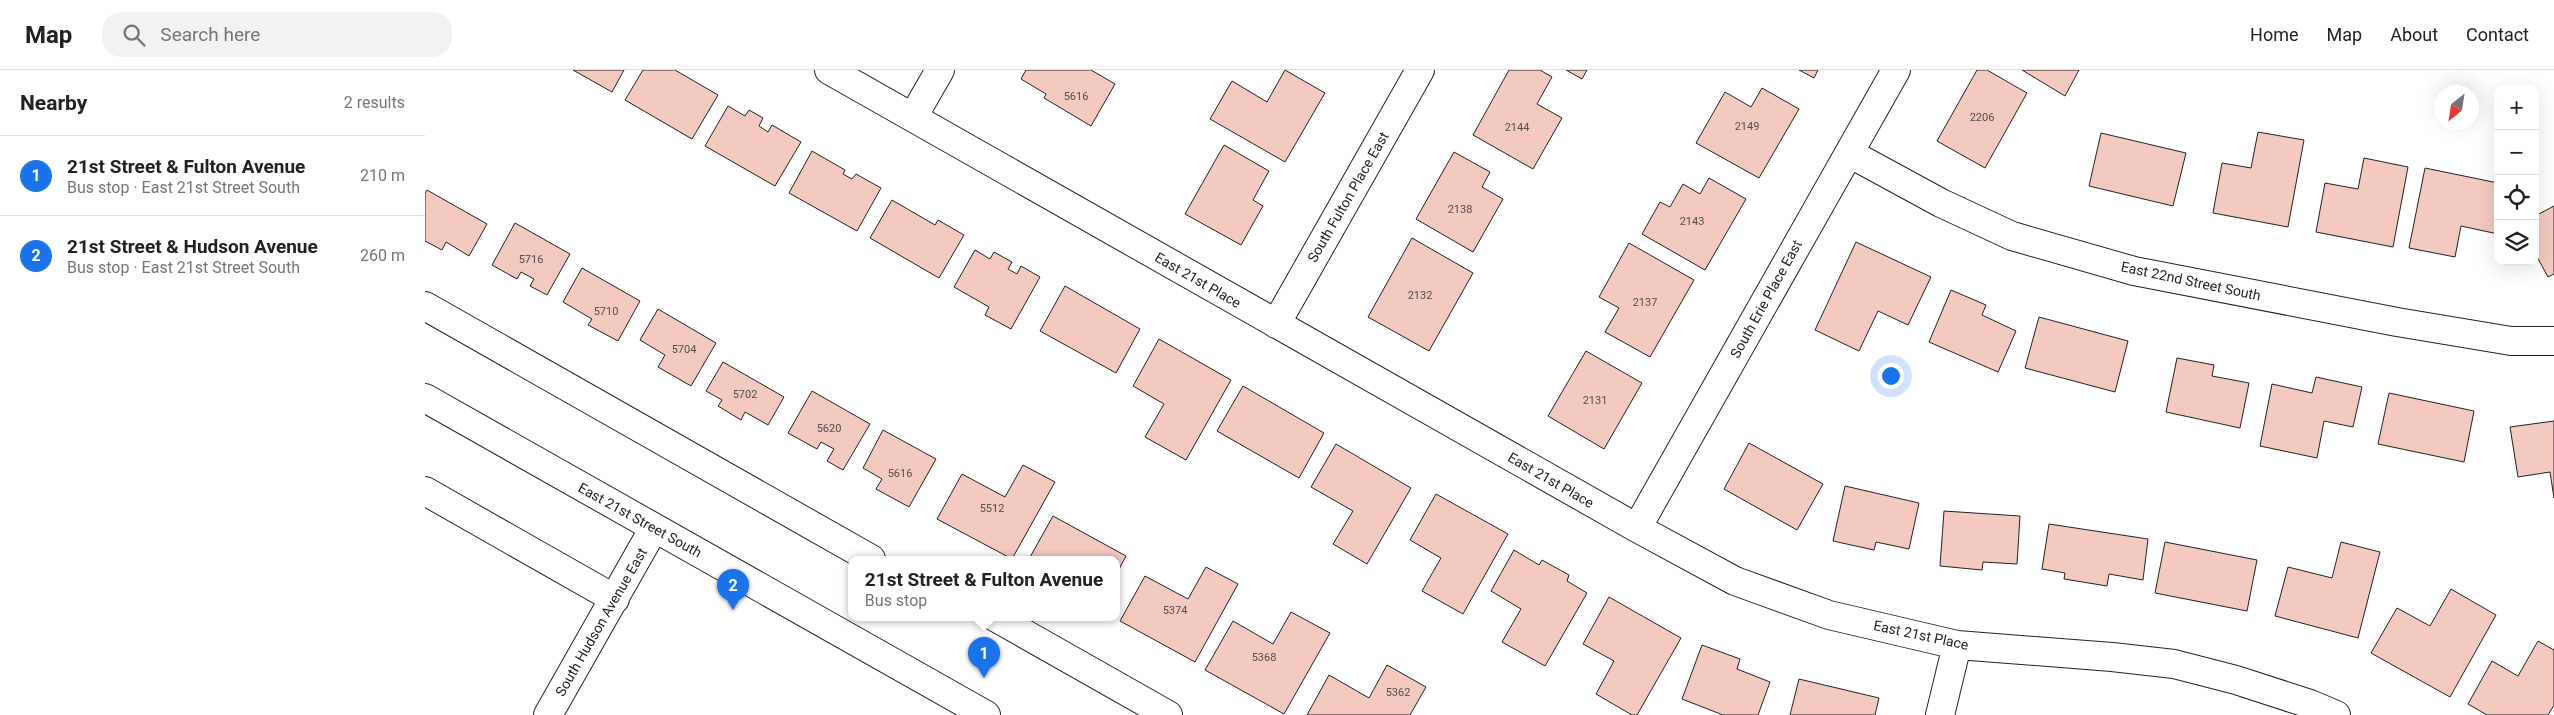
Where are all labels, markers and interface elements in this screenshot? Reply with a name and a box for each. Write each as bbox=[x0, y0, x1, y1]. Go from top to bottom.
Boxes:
search box bbox=[102, 12, 452, 57]
text: Map bbox=[25, 21, 72, 49]
icon: search bbox=[120, 21, 148, 49]
text: Search here bbox=[160, 23, 260, 46]
text: Home bbox=[2250, 24, 2299, 45]
text: Map bbox=[2327, 24, 2362, 45]
text: About bbox=[2390, 24, 2438, 45]
text: Contact bbox=[2466, 24, 2529, 45]
north arrow bbox=[2434, 85, 2479, 130]
map controls bbox=[2494, 85, 2539, 265]
button: + bbox=[2494, 85, 2539, 130]
house number: 5616 bbox=[1064, 90, 1088, 103]
text: Nearby bbox=[20, 91, 87, 115]
text: 2 results bbox=[344, 93, 405, 112]
house number: 2206 bbox=[1970, 111, 1994, 124]
house number: 2149 bbox=[1735, 120, 1759, 133]
house number: 2144 bbox=[1505, 121, 1529, 134]
street label: South Fulton Place East bbox=[1304, 129, 1392, 265]
button: − bbox=[2494, 130, 2539, 175]
text: 21st Street & Fulton Avenue bbox=[67, 155, 305, 178]
text: 1 bbox=[31, 166, 41, 185]
text: 210 m bbox=[360, 166, 405, 185]
button: locate bbox=[2494, 175, 2539, 220]
text: Bus stop · East 21st Street South bbox=[67, 178, 300, 197]
house number: 2138 bbox=[1448, 203, 1472, 216]
house number: 2143 bbox=[1680, 215, 1704, 228]
button: layers bbox=[2494, 220, 2539, 265]
text: 21st Street & Hudson Avenue bbox=[67, 235, 318, 258]
street label: South Erie Place East bbox=[1727, 237, 1805, 361]
text: 2 bbox=[31, 246, 41, 265]
text: 260 m bbox=[360, 246, 405, 265]
street label: East 21st Place bbox=[1152, 249, 1244, 311]
house number: 5716 bbox=[519, 253, 543, 266]
text: Bus stop · East 21st Street South bbox=[67, 258, 300, 277]
street label: East 22nd Street South bbox=[2120, 258, 2262, 304]
house number: 2132 bbox=[1408, 289, 1432, 302]
house number: 2137 bbox=[1633, 296, 1657, 309]
house number: 5710 bbox=[594, 305, 618, 318]
house number: 5704 bbox=[672, 343, 696, 356]
your location bbox=[1878, 363, 1904, 389]
house number: 5702 bbox=[733, 388, 757, 401]
house number: 2131 bbox=[1583, 394, 1607, 407]
house number: 5620 bbox=[817, 422, 841, 435]
street label: East 21st Place bbox=[1505, 449, 1597, 511]
house number: 5616 bbox=[888, 467, 912, 480]
street label: East 21st Street South bbox=[576, 479, 704, 561]
house number: 5512 bbox=[980, 502, 1004, 515]
street label: South Hudson Avenue East bbox=[552, 545, 650, 699]
popup bbox=[848, 556, 1120, 621]
text: 21st Street & Fulton Avenue bbox=[865, 568, 1103, 591]
pin: 2 bbox=[717, 569, 749, 610]
text: Bus stop bbox=[865, 591, 927, 610]
house number: 5374 bbox=[1163, 604, 1187, 617]
street label: East 21st Place bbox=[1872, 617, 1970, 653]
pin: 1 bbox=[968, 637, 1000, 678]
house number: 5368 bbox=[1252, 651, 1276, 664]
house number: 5362 bbox=[1386, 686, 1410, 699]

